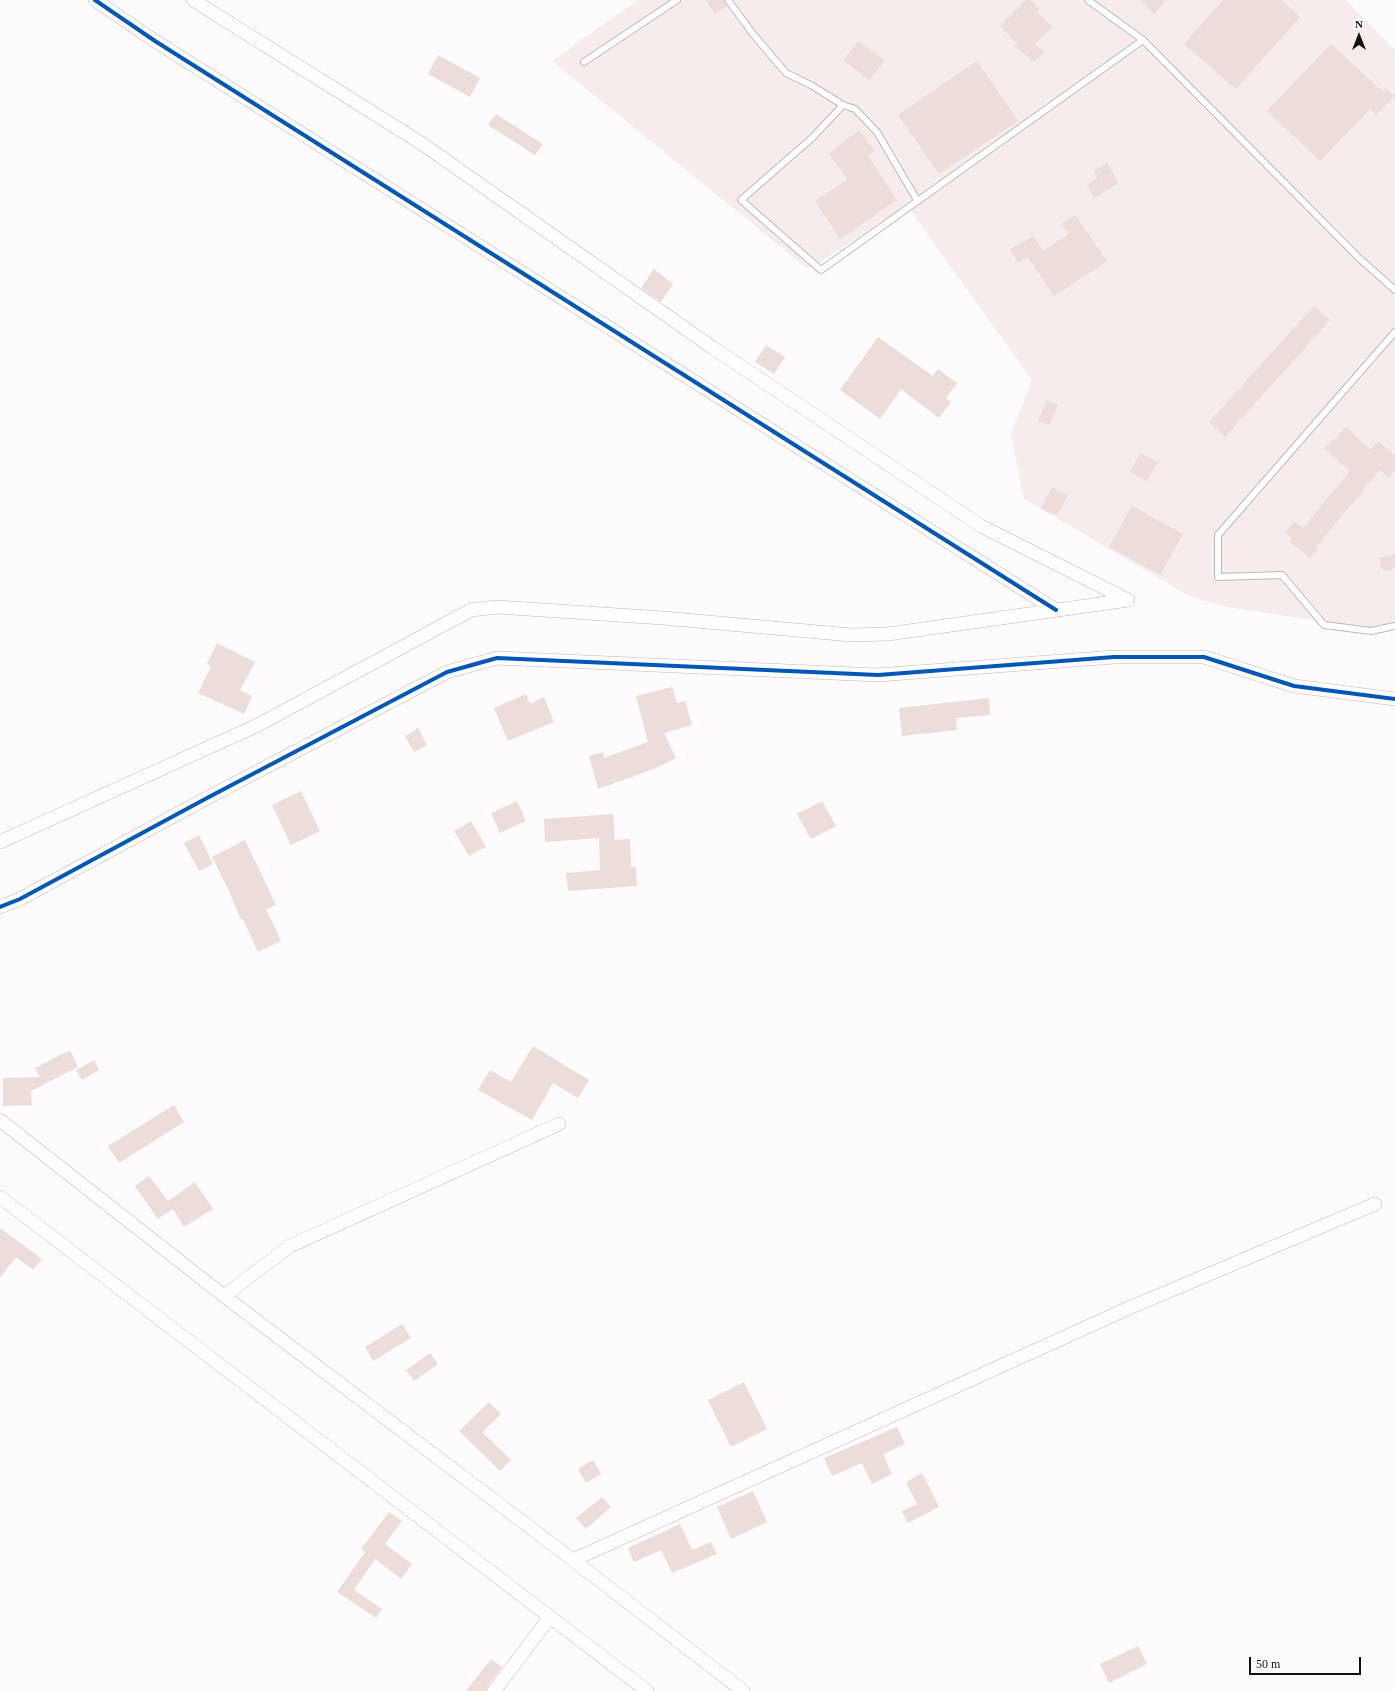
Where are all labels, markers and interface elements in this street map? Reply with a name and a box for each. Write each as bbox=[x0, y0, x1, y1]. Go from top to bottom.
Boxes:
north arrow bbox=[1339, 16, 1379, 56]
text: N bbox=[1355, 18, 1363, 30]
scale bar bbox=[1251, 1649, 1363, 1675]
text: 50 m bbox=[1256, 1657, 1280, 1671]

